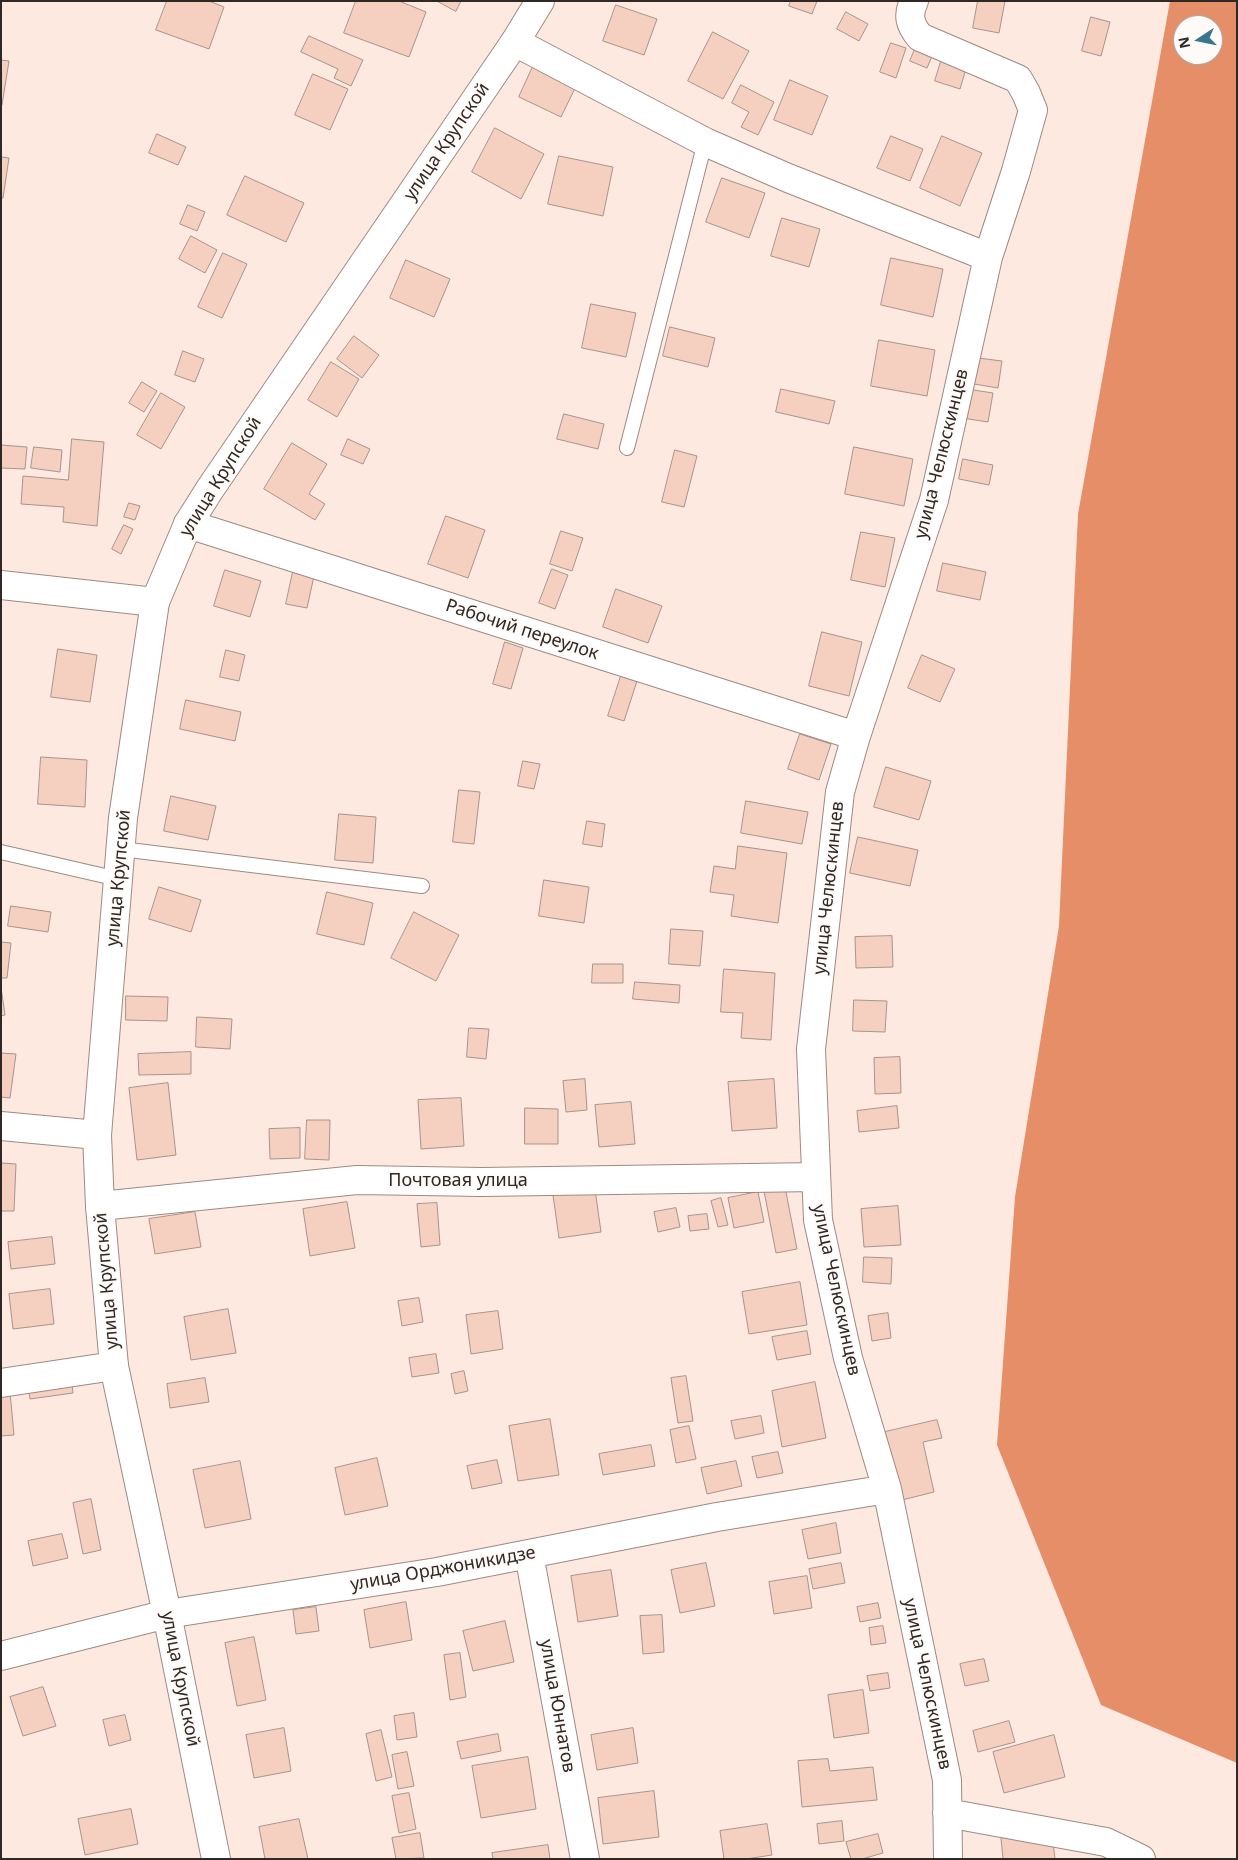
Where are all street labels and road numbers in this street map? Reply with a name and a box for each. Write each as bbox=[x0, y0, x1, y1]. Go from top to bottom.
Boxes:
street label: улица Крупской bbox=[400, 79, 494, 205]
street label: улица Челюскинцев bbox=[910, 367, 974, 541]
street label: улица Крупской bbox=[175, 413, 267, 541]
street label: Рабочий переулок bbox=[443, 595, 601, 665]
street label: улица Челюскинцев bbox=[809, 800, 849, 976]
street label: улица Крупской bbox=[102, 809, 136, 947]
street label: Почтовая улица bbox=[388, 1170, 528, 1192]
street label: улица Челюскинцев bbox=[807, 1202, 865, 1378]
street label: улица Крупской bbox=[90, 1212, 124, 1350]
street label: улица Орджоникидзе bbox=[349, 1542, 537, 1596]
street label: улица Челюскинцев bbox=[898, 1596, 956, 1772]
street label: улица Крупской bbox=[156, 1610, 204, 1748]
street label: улица Юннатов bbox=[535, 1638, 579, 1774]

